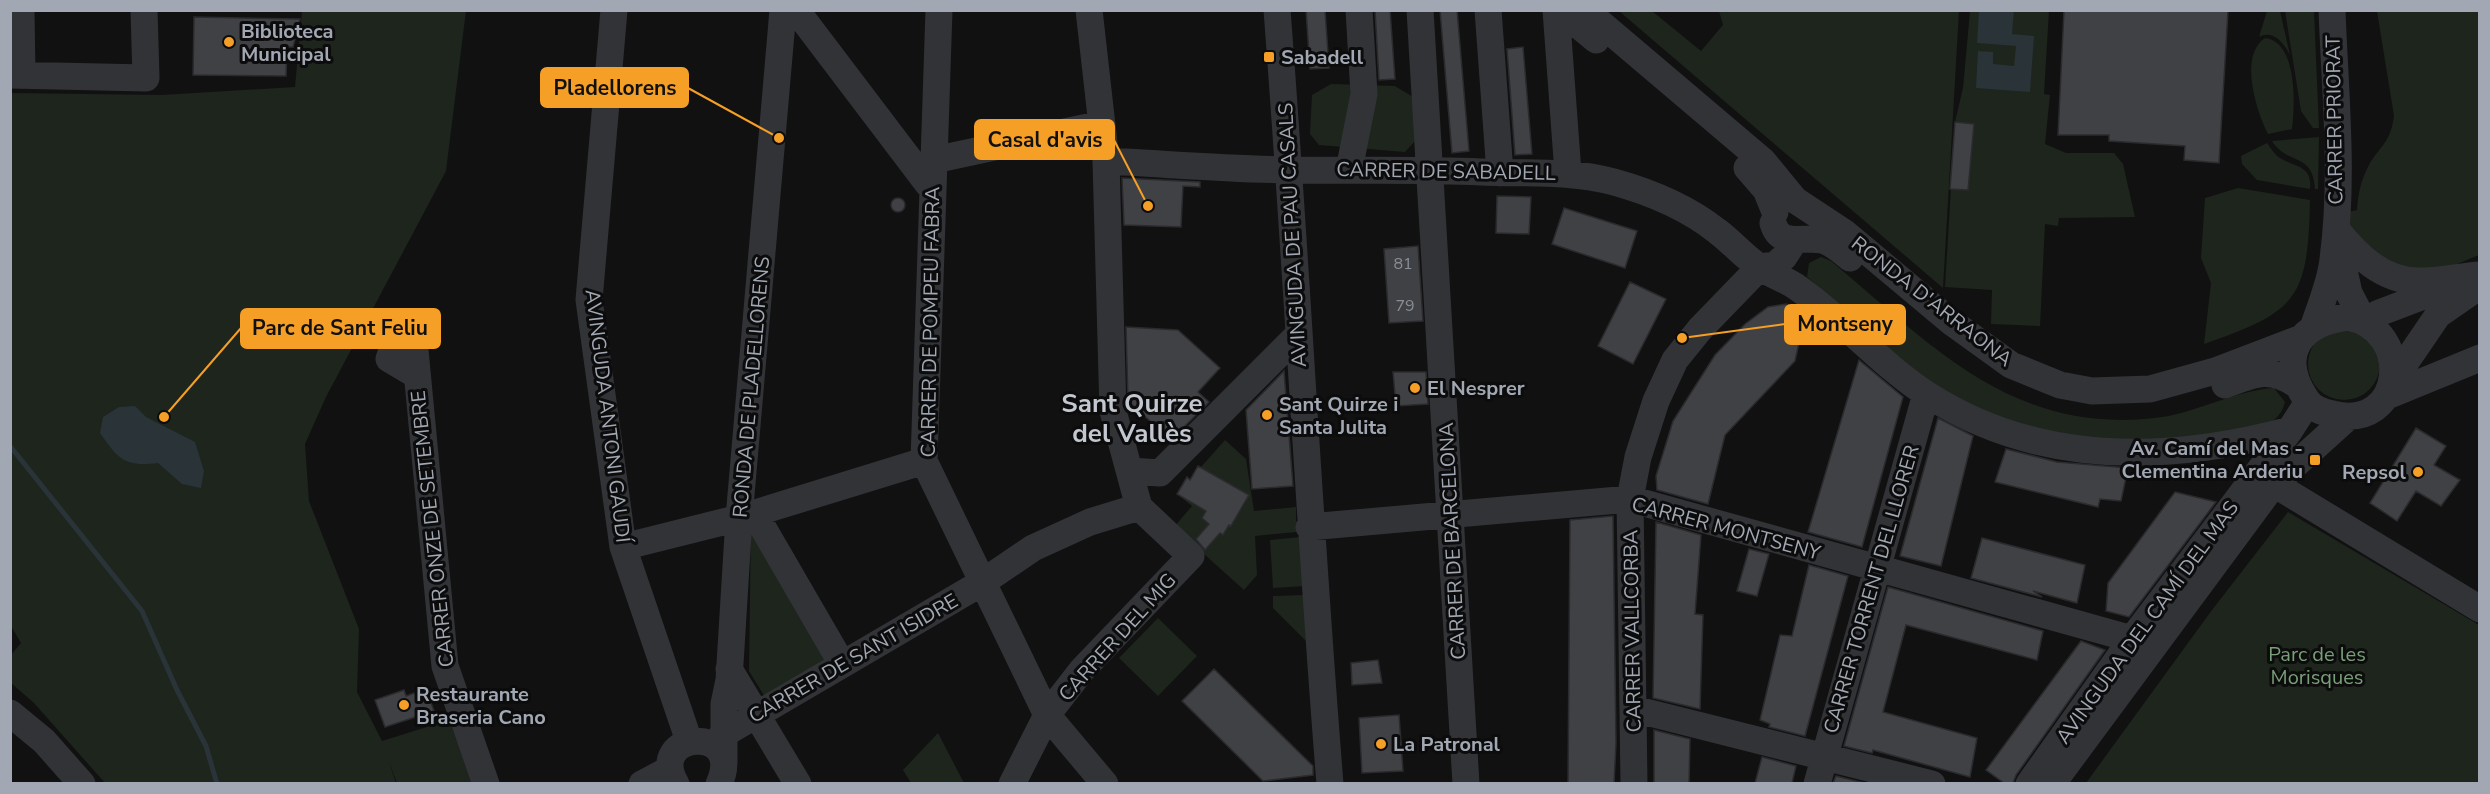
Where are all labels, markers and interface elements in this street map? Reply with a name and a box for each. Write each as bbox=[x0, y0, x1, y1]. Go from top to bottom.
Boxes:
place label: Biblioteca Municipal bbox=[241, 18, 334, 68]
marker: Biblioteca Municipal bbox=[222, 35, 236, 49]
street label: CARRER PRIORAT bbox=[2320, 35, 2349, 205]
place label: Sabadell bbox=[1281, 44, 1364, 71]
marker: Sabadell bbox=[1262, 50, 1276, 64]
callout: Pladellorens bbox=[541, 68, 688, 107]
text: Pladellorens bbox=[553, 74, 677, 102]
street label: AVINGUDA DE PAU CASALS bbox=[1272, 102, 1313, 368]
callout: Casal d'avis bbox=[975, 120, 1114, 159]
text: Casal d'avis bbox=[987, 126, 1103, 154]
street label: CARRER DE SABADELL bbox=[1336, 156, 1556, 187]
street label: CARRER DE POMPEU FABRA bbox=[915, 186, 946, 458]
street label: RONDA D'ARRAONA bbox=[1846, 230, 2018, 373]
house number: 81 bbox=[1393, 253, 1413, 275]
street label: RONDA DE PLADELLORENS bbox=[727, 255, 776, 519]
street label: AVINGUDA ANTONI GAUDÍ bbox=[579, 288, 637, 546]
house number: 79 bbox=[1395, 295, 1415, 317]
callout: Montseny bbox=[1785, 305, 1905, 344]
callout: Parc de Sant Feliu bbox=[241, 309, 440, 348]
text: Montseny bbox=[1797, 310, 1894, 338]
text: Parc de Sant Feliu bbox=[252, 314, 428, 342]
place label: El Nesprer bbox=[1427, 375, 1525, 402]
marker: El Nesprer bbox=[1408, 381, 1422, 395]
district label: Sant Quirze del Vallès bbox=[1061, 386, 1203, 451]
street label: CARRER ONZE DE SETEMBRE bbox=[405, 389, 460, 669]
place label: Sant Quirze i Santa Julita bbox=[1279, 391, 1398, 441]
marker: Sant Quirze i Santa Julita bbox=[1260, 408, 1274, 422]
street label: CARRER DE BARCELONA bbox=[1433, 421, 1472, 660]
place label: Av. Camí del Mas - Clementina Arderiu bbox=[2121, 435, 2303, 485]
street label: CARRER TORRENT DEL LLORER bbox=[1817, 442, 1926, 736]
marker: Av. Camí del Mas - Clementina Arderiu bbox=[2308, 453, 2322, 467]
place label: Repsol bbox=[2342, 459, 2407, 486]
marker: Repsol bbox=[2411, 465, 2425, 479]
street label: CARRER MONTSENY bbox=[1629, 490, 1824, 567]
street label: AVINGUDA DEL CAMÍ DEL MAS bbox=[2050, 495, 2245, 749]
street label: CARRER VALLCORBA bbox=[1617, 529, 1648, 733]
street label: CARRER DEL MIG bbox=[1053, 567, 1182, 707]
street label: CARRER DE SANT ISIDRE bbox=[744, 587, 963, 730]
park label: Parc de les Morisques bbox=[2268, 641, 2366, 691]
place label: Restaurante Braseria Cano bbox=[416, 681, 546, 731]
marker: Restaurante Braseria Cano bbox=[397, 698, 411, 712]
place label: La Patronal bbox=[1393, 731, 1501, 758]
marker: La Patronal bbox=[1374, 737, 1388, 751]

